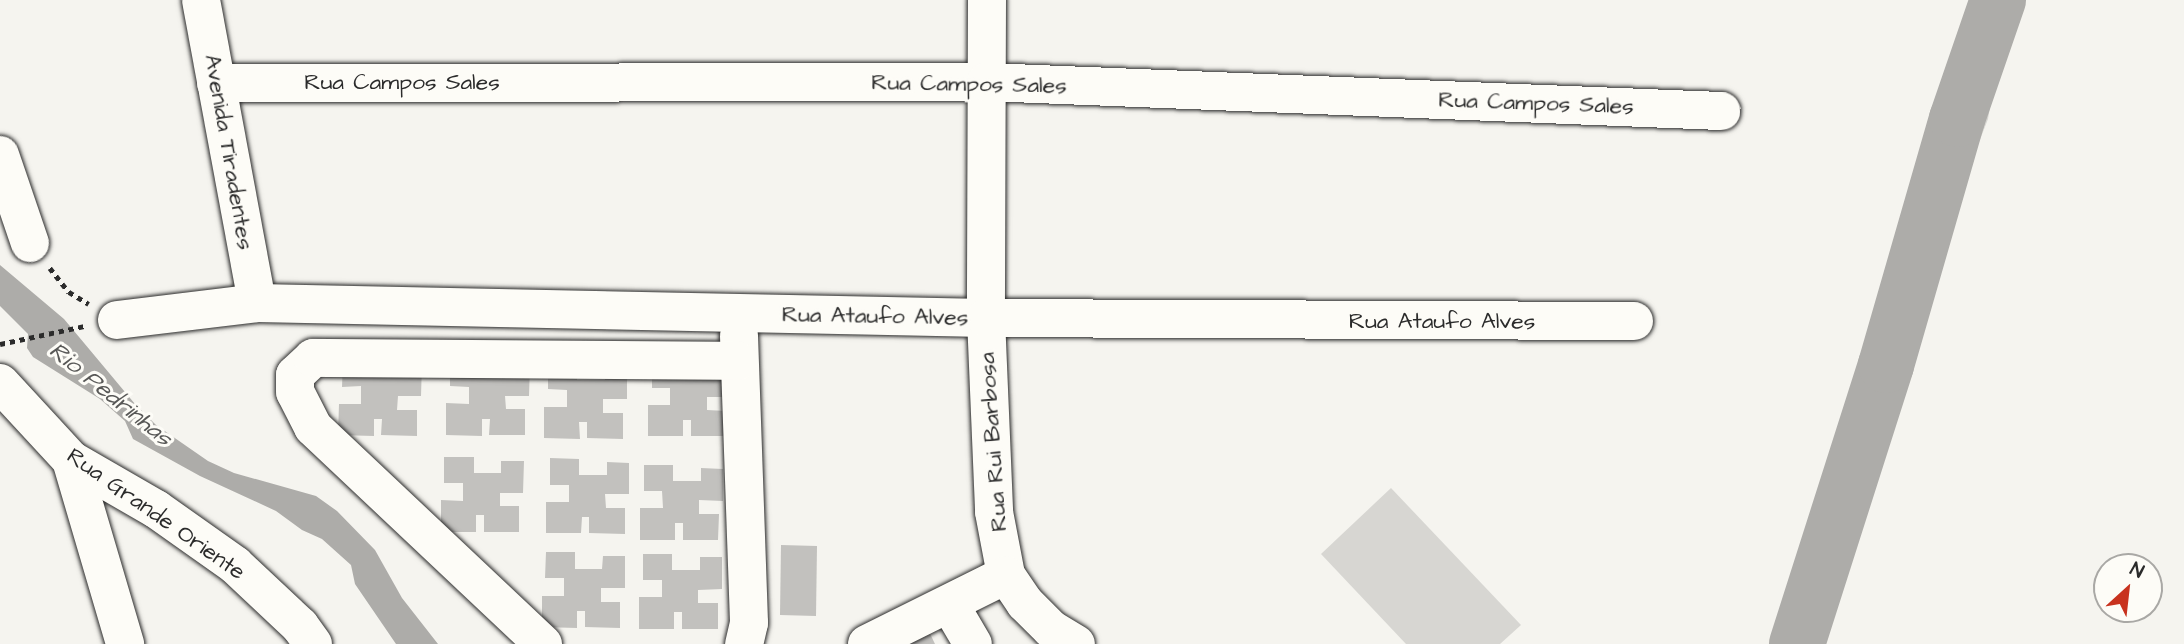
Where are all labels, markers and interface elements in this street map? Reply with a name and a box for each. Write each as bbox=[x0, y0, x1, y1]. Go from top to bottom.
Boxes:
street label: Avenida Tiradentes bbox=[198, 52, 260, 252]
street label: Rua Campos Sales bbox=[304, 68, 500, 96]
street label: Rua Campos Sales bbox=[871, 68, 1067, 100]
street label: Rua Campos Sales bbox=[1438, 86, 1634, 120]
street label: Rua Ataufo Alves bbox=[782, 301, 968, 331]
street label: Rua Ataufo Alves bbox=[1349, 307, 1535, 335]
water label: Rio Pedrinhas bbox=[43, 337, 177, 453]
street label: Rua Rui Barbosa bbox=[973, 351, 1013, 533]
street label: Rua Grande Oriente bbox=[61, 442, 251, 586]
north arrow bbox=[2093, 553, 2163, 623]
text: N bbox=[2125, 556, 2148, 585]

